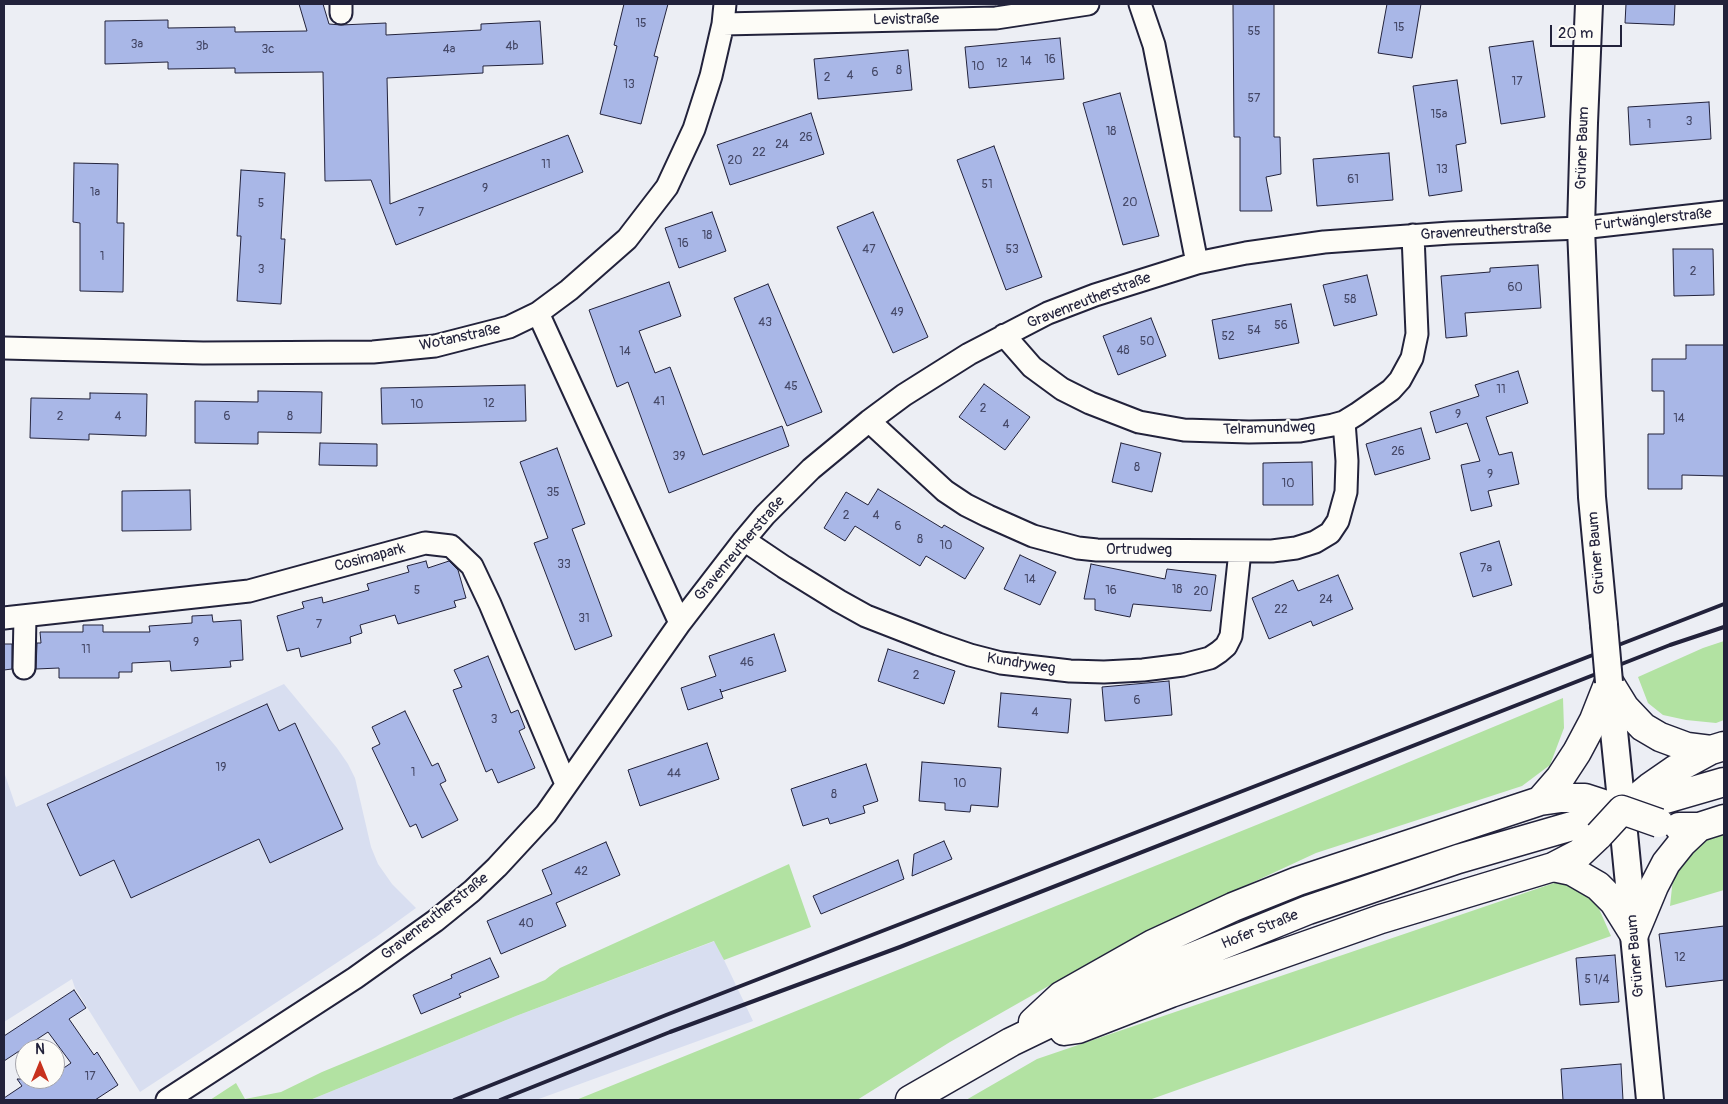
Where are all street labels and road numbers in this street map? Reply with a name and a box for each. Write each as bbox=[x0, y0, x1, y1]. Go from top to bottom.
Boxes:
street label: Levistraße bbox=[873, 10, 939, 30]
street label: Grüner Baum bbox=[1573, 106, 1593, 190]
street label: Furtwänglerstraße bbox=[1593, 205, 1713, 235]
street label: Gravenreutherstraße bbox=[1420, 220, 1552, 244]
street label: Gravenreutherstraße bbox=[1025, 269, 1153, 333]
street label: Wotanstraße bbox=[418, 321, 502, 355]
street label: Telramundweg bbox=[1222, 418, 1316, 440]
street label: Gravenreutherstraße bbox=[691, 493, 789, 605]
street label: Grüner Baum bbox=[1584, 511, 1610, 595]
street label: Cosimapark bbox=[333, 540, 407, 576]
street label: Ortrudweg bbox=[1106, 541, 1172, 559]
street label: Kundryweg bbox=[985, 650, 1057, 678]
street label: Gravenreutherstraße bbox=[378, 870, 492, 964]
street label: Hofer Straße bbox=[1219, 906, 1301, 954]
street label: Grüner Baum bbox=[1623, 914, 1649, 998]

